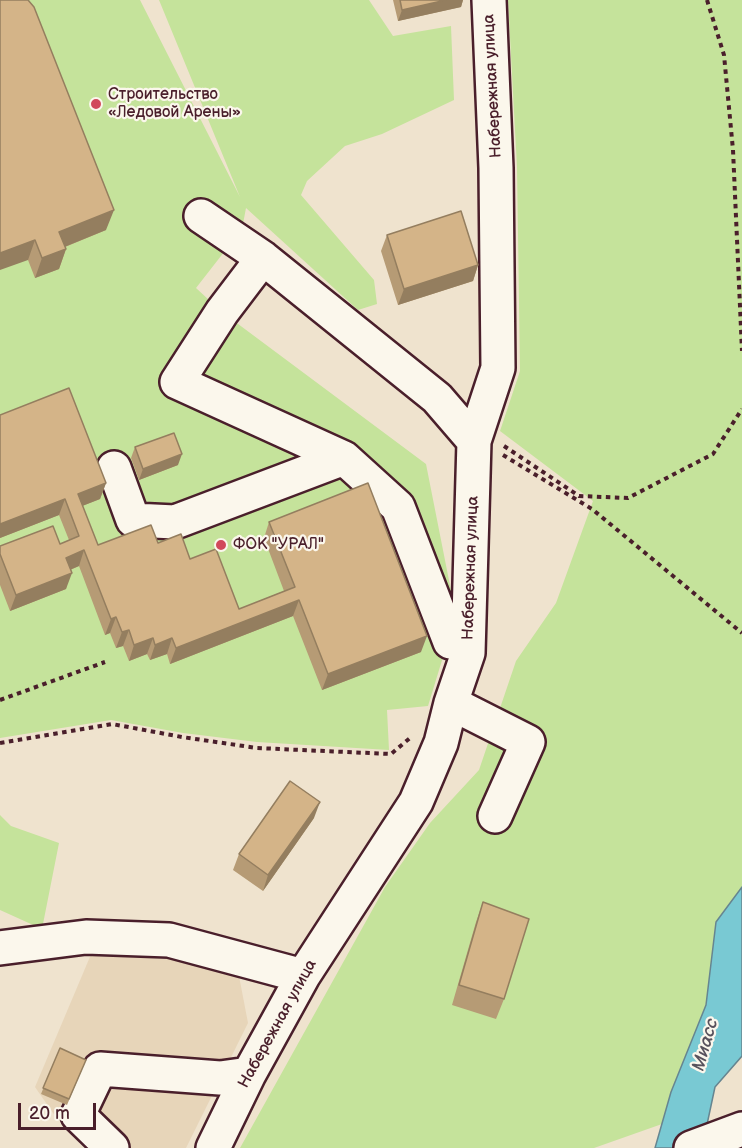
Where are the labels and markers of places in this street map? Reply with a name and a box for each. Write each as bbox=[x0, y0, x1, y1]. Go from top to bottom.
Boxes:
place label: Строительство «Ледовой Арены» bbox=[108, 85, 241, 123]
marker: Строительство «Ледовой Арены» bbox=[89, 97, 103, 111]
place label: ФОК "УРАЛ" bbox=[233, 535, 324, 555]
marker: ФОК "УРАЛ" bbox=[214, 538, 228, 552]

